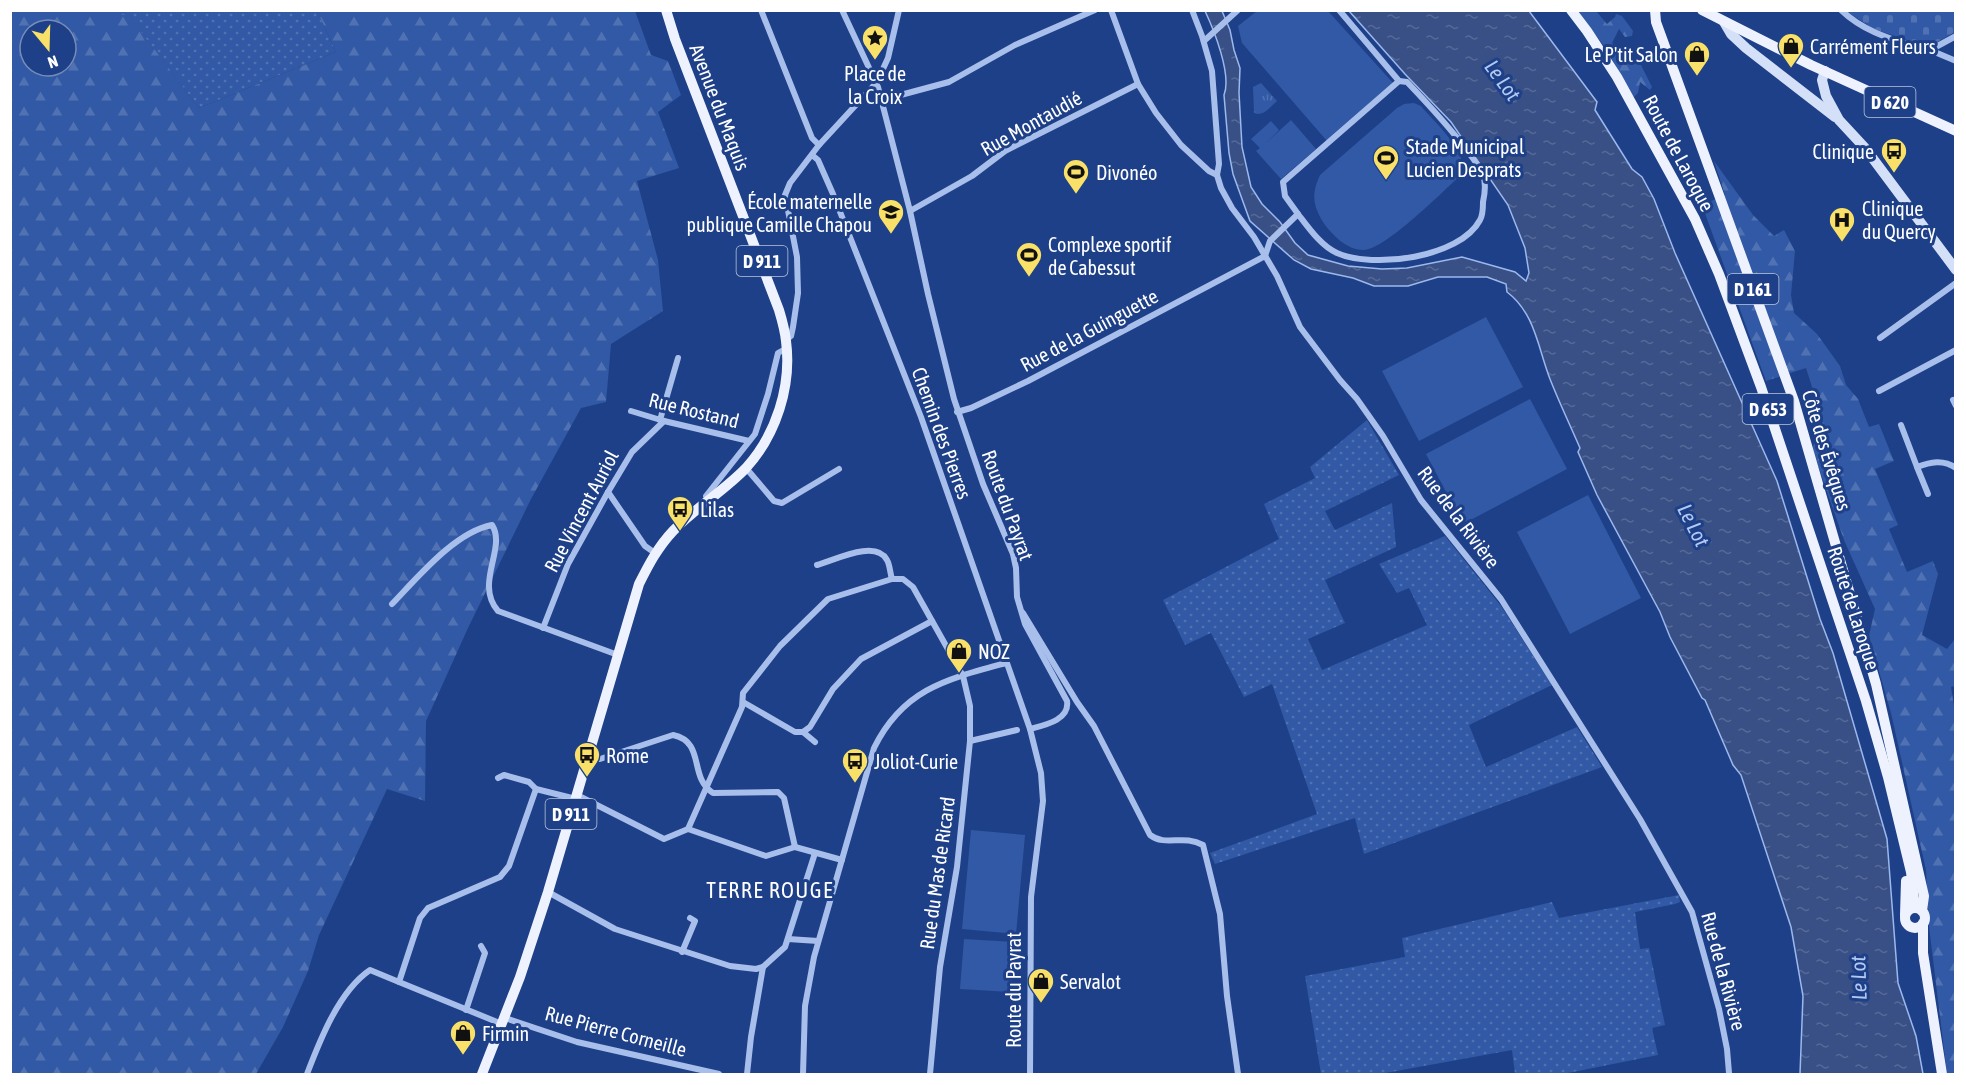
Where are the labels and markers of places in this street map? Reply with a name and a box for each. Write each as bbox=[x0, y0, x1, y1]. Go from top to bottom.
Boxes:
place icon: Place de la Croix bbox=[860, 23, 890, 61]
shop icon: Carrément Fleurs bbox=[1776, 31, 1806, 69]
place label: Carrément Fleurs bbox=[1810, 35, 1936, 58]
shop icon: Le P'tit Salon bbox=[1682, 39, 1712, 77]
place label: Le P'tit Salon bbox=[1585, 43, 1678, 66]
place label: Place de la Croix bbox=[844, 62, 906, 108]
place label: Stade Municipal Lucien Desprats bbox=[1406, 135, 1525, 181]
bus stop icon: Clinique bbox=[1879, 136, 1909, 174]
place label: Clinique bbox=[1813, 140, 1874, 163]
sports icon: Stade Municipal Lucien Desprats bbox=[1371, 143, 1401, 181]
sports icon: Divonéo bbox=[1061, 157, 1091, 195]
place label: Divonéo bbox=[1096, 161, 1157, 184]
place label: École maternelle publique Camille Chapou bbox=[686, 190, 872, 236]
school or university icon: École maternelle publique Camille Chapou bbox=[876, 197, 906, 235]
place label: Clinique du Quercy bbox=[1862, 197, 1936, 243]
hospital icon: Clinique du Quercy bbox=[1827, 205, 1857, 243]
place label: Complexe sportif de Cabessut bbox=[1048, 233, 1172, 279]
sports icon: Complexe sportif de Cabessut bbox=[1014, 240, 1044, 278]
bus stop icon: Lilas bbox=[665, 494, 695, 532]
place label: Lilas bbox=[700, 498, 734, 521]
shop icon: NOZ bbox=[944, 636, 974, 674]
place label: NOZ bbox=[978, 640, 1010, 663]
bus stop icon: Rome bbox=[572, 740, 602, 778]
place label: Rome bbox=[606, 744, 649, 767]
bus stop icon: Joliot-Curie bbox=[840, 746, 870, 784]
place label: Joliot-Curie bbox=[874, 750, 958, 773]
shop icon: Servalot bbox=[1026, 966, 1056, 1004]
place label: Servalot bbox=[1060, 970, 1121, 993]
shop icon: Firmin bbox=[448, 1018, 478, 1056]
place label: Firmin bbox=[482, 1022, 529, 1045]

